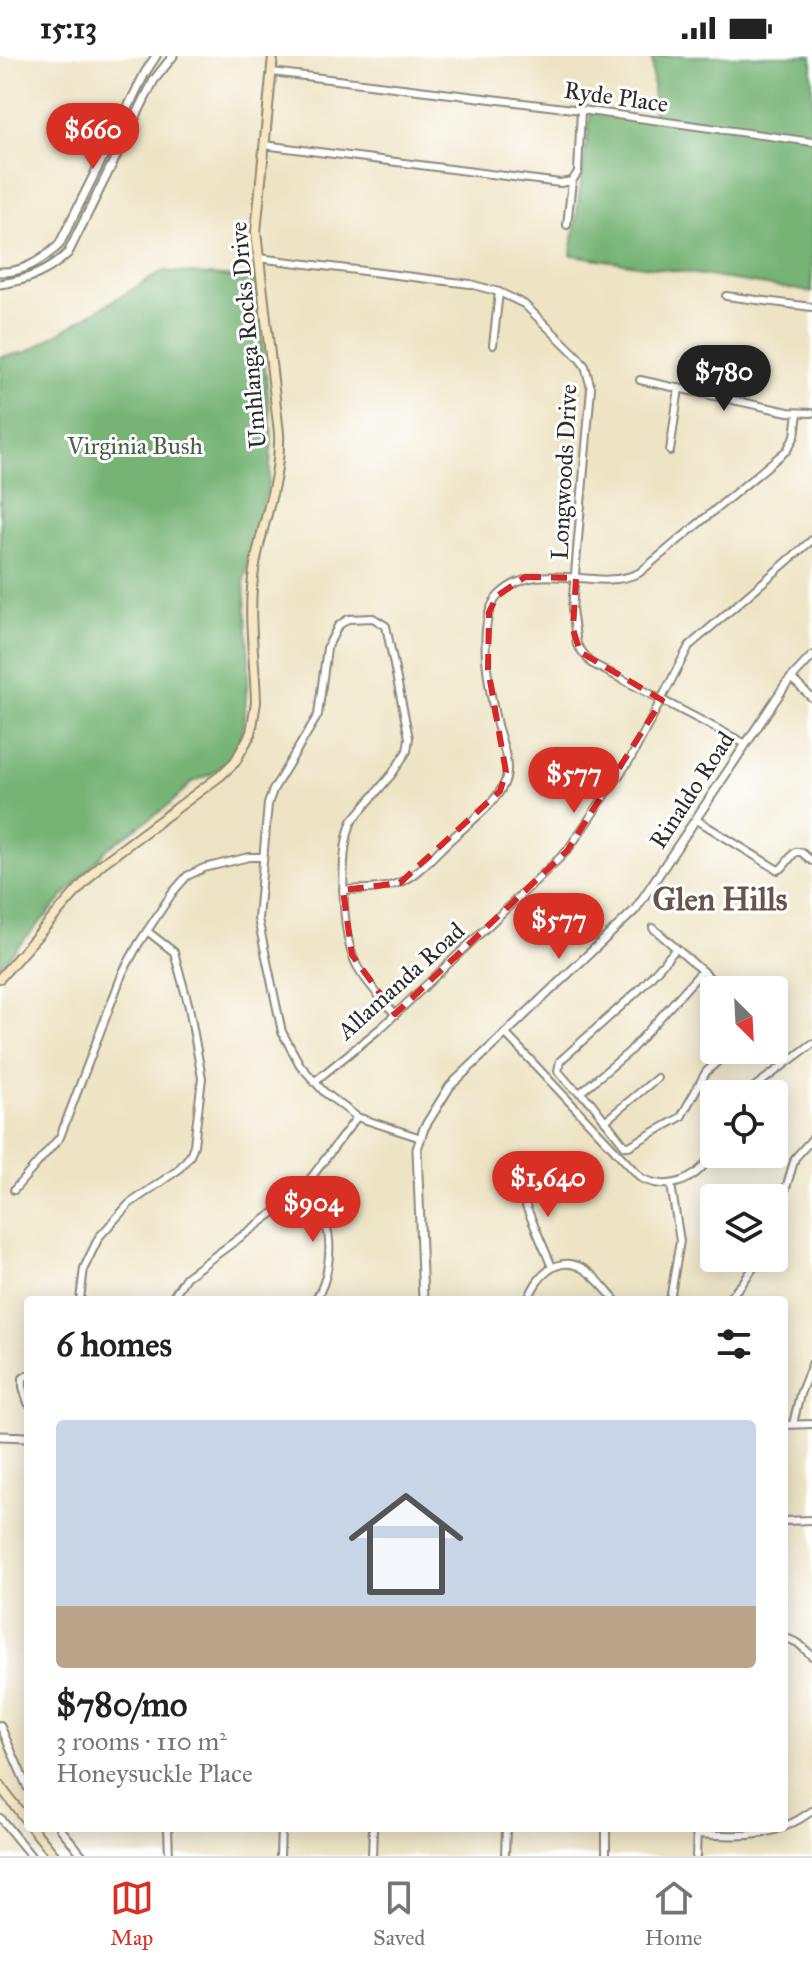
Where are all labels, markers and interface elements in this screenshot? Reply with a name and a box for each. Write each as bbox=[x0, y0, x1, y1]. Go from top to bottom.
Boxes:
text: 15:13 bbox=[40, 10, 97, 46]
street label: Ryde Place bbox=[562, 75, 670, 119]
pin: $660 bbox=[46, 103, 140, 171]
text: $660 bbox=[64, 113, 122, 145]
street label: Umhlanga Rocks Drive bbox=[223, 220, 273, 450]
pin: $780 bbox=[677, 345, 771, 413]
text: $780 bbox=[695, 355, 753, 387]
street label: Longwoods Drive bbox=[544, 383, 584, 561]
park label: Virginia Bush bbox=[66, 431, 203, 461]
street label: Rinaldo Road bbox=[643, 726, 741, 854]
pin: $577 bbox=[527, 747, 621, 815]
text: $577 bbox=[546, 757, 602, 789]
district label: Glen Hills bbox=[653, 880, 788, 919]
pin: $577 bbox=[512, 893, 606, 961]
text: $577 bbox=[531, 903, 587, 935]
street label: Allamanda Road bbox=[330, 916, 471, 1047]
north arrow bbox=[700, 976, 788, 1064]
map controls bbox=[700, 976, 788, 1272]
button: locate bbox=[700, 1080, 788, 1168]
pin: $1,640 bbox=[483, 1151, 613, 1219]
text: $1,640 bbox=[510, 1161, 586, 1193]
pin: $904 bbox=[266, 1176, 360, 1244]
button: layers bbox=[700, 1184, 788, 1272]
text: $904 bbox=[283, 1186, 343, 1218]
icon: filters bbox=[712, 1322, 756, 1366]
text: 6 homes bbox=[56, 1324, 172, 1365]
icon: home bbox=[334, 1472, 478, 1616]
text: $780/mo bbox=[56, 1684, 187, 1725]
text: 3 rooms · 110 m² bbox=[56, 1725, 227, 1757]
text: Honeysuckle Place bbox=[56, 1757, 253, 1789]
tab: Map bbox=[110, 1876, 154, 1951]
tab: Saved bbox=[373, 1876, 425, 1951]
tab: Home bbox=[645, 1876, 702, 1951]

